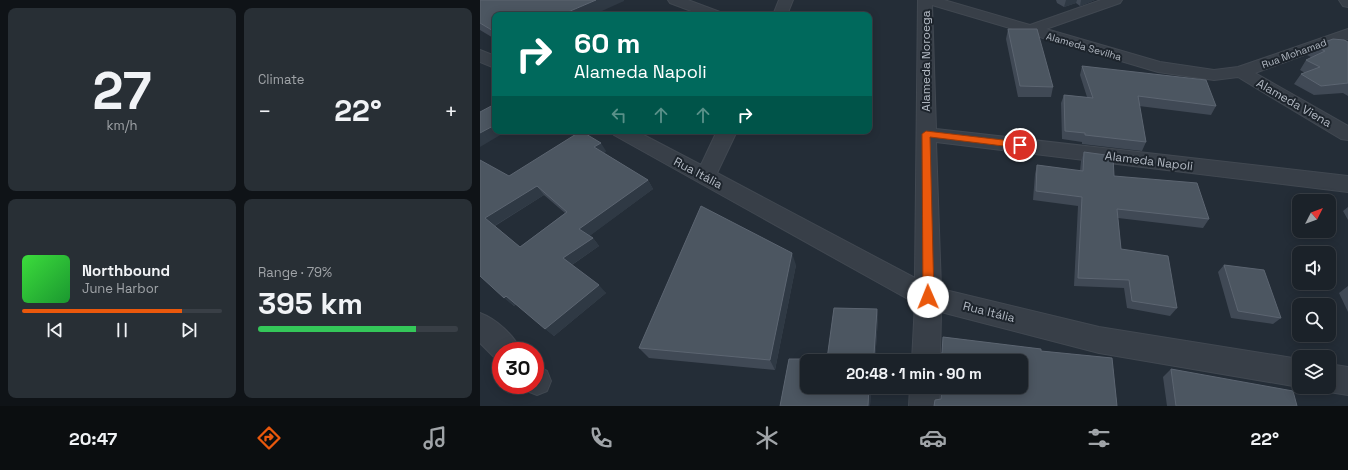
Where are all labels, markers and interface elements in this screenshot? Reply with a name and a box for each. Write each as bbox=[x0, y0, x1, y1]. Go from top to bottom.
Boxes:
street label: Alameda Noroega bbox=[918, 10, 934, 112]
text: 60 m bbox=[574, 25, 640, 61]
icon: right bbox=[508, 28, 560, 80]
street label: Alameda Sevilha bbox=[1045, 30, 1123, 64]
street label: Rua Mohamad bbox=[1260, 36, 1328, 71]
text: 27 bbox=[92, 58, 152, 124]
text: Alameda Napoli bbox=[574, 60, 707, 83]
text: Climate bbox=[258, 71, 304, 88]
street label: Alameda Viena bbox=[1254, 75, 1335, 131]
text: 22° bbox=[334, 91, 382, 130]
text: − bbox=[258, 97, 272, 125]
text: + bbox=[444, 97, 458, 125]
icon: left bbox=[608, 104, 630, 126]
icon: ahead bbox=[650, 104, 672, 126]
icon: ahead bbox=[692, 104, 714, 126]
icon: right bbox=[734, 104, 756, 126]
text: km/h bbox=[107, 117, 137, 134]
pin bbox=[1003, 128, 1037, 162]
icon: arrive bbox=[1009, 134, 1031, 156]
street label: Alameda Napoli bbox=[1104, 148, 1194, 174]
street label: Rua Itália bbox=[671, 153, 725, 193]
north arrow bbox=[1292, 194, 1336, 238]
map controls bbox=[1292, 194, 1336, 394]
button: sound bbox=[1292, 246, 1336, 290]
text: Northbound bbox=[82, 261, 170, 280]
text: Range · 79% bbox=[258, 264, 332, 281]
position arrow bbox=[907, 276, 949, 318]
text: June Harbor bbox=[82, 280, 159, 297]
text: 395 km bbox=[258, 284, 363, 323]
street label: Rua Itália bbox=[961, 298, 1017, 326]
button: search bbox=[1292, 298, 1336, 342]
icon: previous bbox=[44, 319, 66, 341]
icon: pause bbox=[111, 319, 133, 341]
icon: next bbox=[178, 319, 200, 341]
speed limit sign: 30 bbox=[492, 342, 544, 394]
button: layers bbox=[1292, 350, 1336, 394]
text: 20:48 · 1 min · 90 m bbox=[846, 364, 982, 383]
icon: directions bbox=[255, 424, 283, 452]
icon: music bbox=[421, 424, 449, 452]
icon: phone bbox=[587, 424, 615, 452]
icon: climate bbox=[753, 424, 781, 452]
icon: car bbox=[919, 424, 947, 452]
icon: filters bbox=[1085, 424, 1113, 452]
text: 20:47 bbox=[69, 427, 117, 450]
text: 22° bbox=[1251, 427, 1279, 450]

